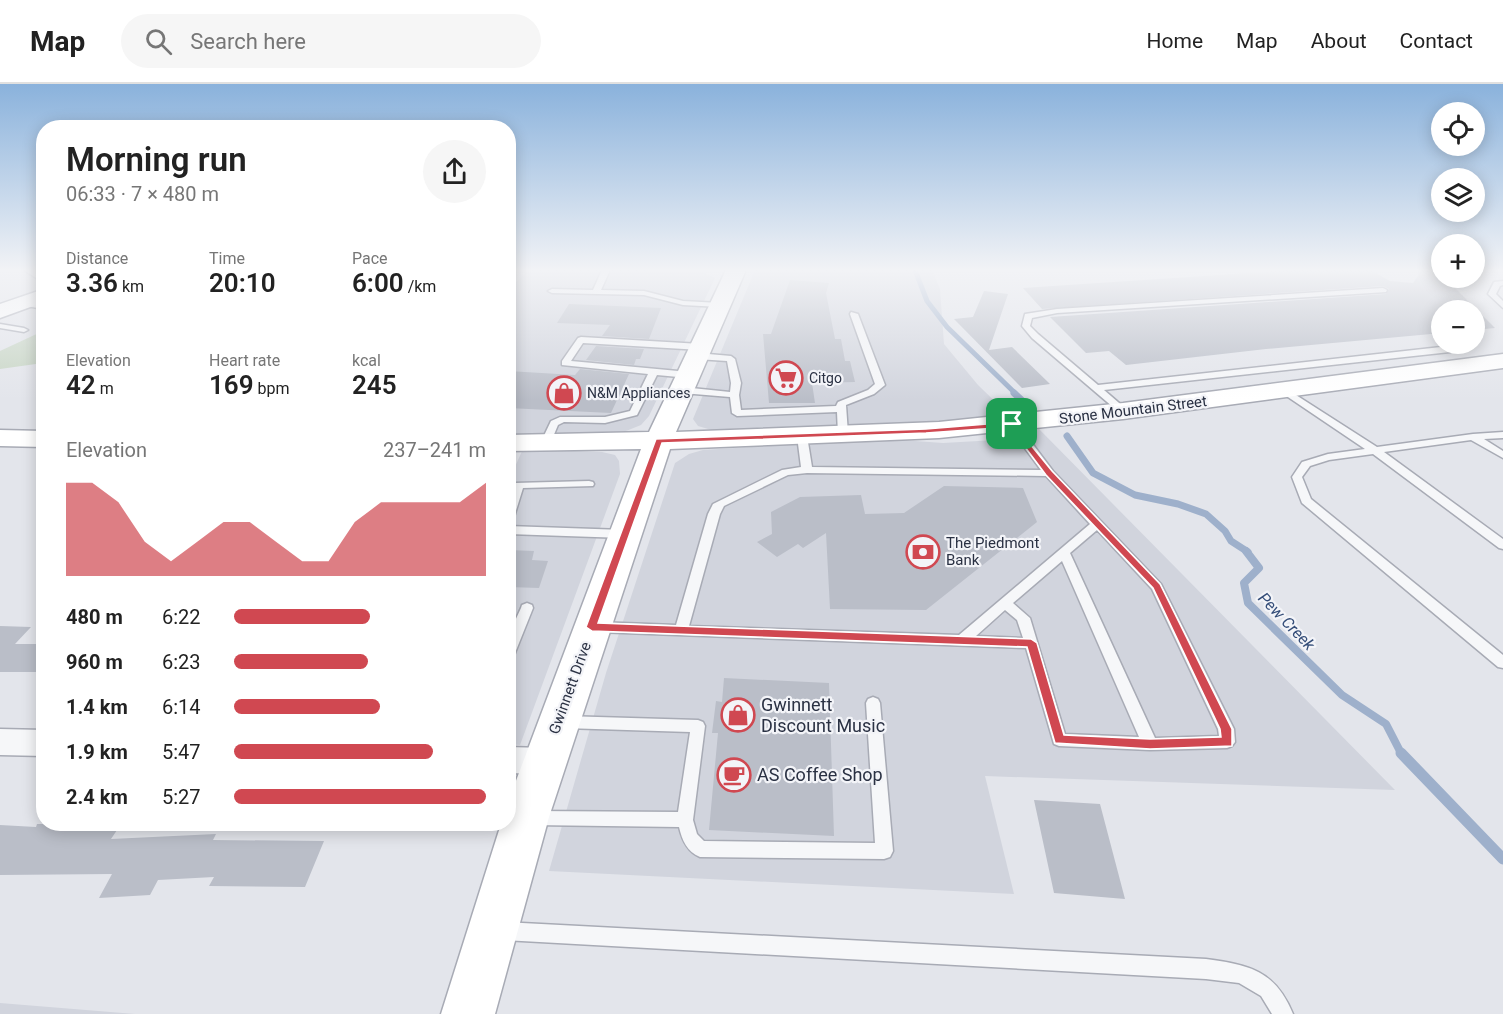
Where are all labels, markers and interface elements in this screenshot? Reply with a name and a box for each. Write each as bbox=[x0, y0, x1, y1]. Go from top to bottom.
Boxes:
search box bbox=[121, 14, 541, 68]
text: Map bbox=[30, 25, 85, 58]
icon: search bbox=[142, 25, 175, 58]
text: Search here bbox=[190, 29, 306, 54]
text: Home bbox=[1147, 29, 1203, 53]
text: Map bbox=[1236, 29, 1278, 53]
text: About bbox=[1311, 29, 1367, 53]
text: Contact bbox=[1400, 29, 1473, 53]
map controls bbox=[1431, 102, 1485, 354]
button: locate bbox=[1431, 102, 1485, 156]
text: Morning run bbox=[66, 140, 247, 179]
button: share bbox=[423, 140, 486, 203]
button: layers bbox=[1431, 168, 1485, 222]
text: 06:33 · 7 × 480 m bbox=[66, 182, 219, 206]
button: + bbox=[1431, 234, 1485, 288]
text: Distance bbox=[66, 249, 128, 268]
text: Time bbox=[209, 249, 245, 268]
text: Pace bbox=[352, 249, 388, 268]
text: 3.36 bbox=[66, 268, 118, 298]
text: 20:10 bbox=[209, 268, 276, 298]
text: 6:00 bbox=[352, 268, 404, 298]
text: km bbox=[118, 277, 144, 296]
text: /km bbox=[404, 277, 436, 296]
button: − bbox=[1431, 300, 1485, 354]
text: Elevation bbox=[66, 351, 131, 370]
text: Heart rate bbox=[209, 351, 280, 370]
text: kcal bbox=[352, 351, 381, 370]
supermarket icon: Citgo bbox=[768, 360, 804, 396]
text: 42 bbox=[66, 370, 96, 400]
text: 169 bbox=[209, 370, 254, 400]
text: 245 bbox=[352, 370, 397, 400]
place label: Citgo bbox=[809, 370, 842, 386]
shop icon: N&M Appliances bbox=[546, 375, 582, 411]
text: m bbox=[96, 379, 114, 398]
text: bpm bbox=[254, 379, 290, 398]
place label: N&M Appliances bbox=[587, 385, 690, 401]
street label: Stone Mountain Street bbox=[1058, 392, 1208, 428]
pin bbox=[986, 398, 1037, 449]
icon: arrive bbox=[995, 407, 1028, 440]
text: Elevation bbox=[66, 438, 147, 462]
text: 237–241 m bbox=[383, 438, 486, 462]
bank icon: The Piedmont Bank bbox=[905, 534, 941, 570]
place label: The Piedmont Bank bbox=[946, 534, 1039, 569]
water label: Pew Creek bbox=[1254, 588, 1320, 655]
text: 480 m bbox=[66, 605, 123, 629]
text: 6:22 bbox=[162, 605, 201, 629]
street label: Gwinnett Drive bbox=[545, 639, 595, 737]
text: 960 m bbox=[66, 650, 123, 674]
text: 6:23 bbox=[162, 650, 201, 674]
place label: Gwinnett Discount Music bbox=[761, 694, 885, 736]
text: 1.4 km bbox=[66, 695, 128, 719]
text: 6:14 bbox=[162, 695, 201, 719]
shop icon: Gwinnett Discount Music bbox=[720, 697, 756, 733]
text: 1.9 km bbox=[66, 740, 128, 764]
text: 5:47 bbox=[162, 740, 201, 764]
cafe icon: AS Coffee Shop bbox=[716, 757, 752, 793]
place label: AS Coffee Shop bbox=[757, 764, 883, 785]
text: 2.4 km bbox=[66, 785, 128, 809]
text: 5:27 bbox=[162, 785, 201, 809]

